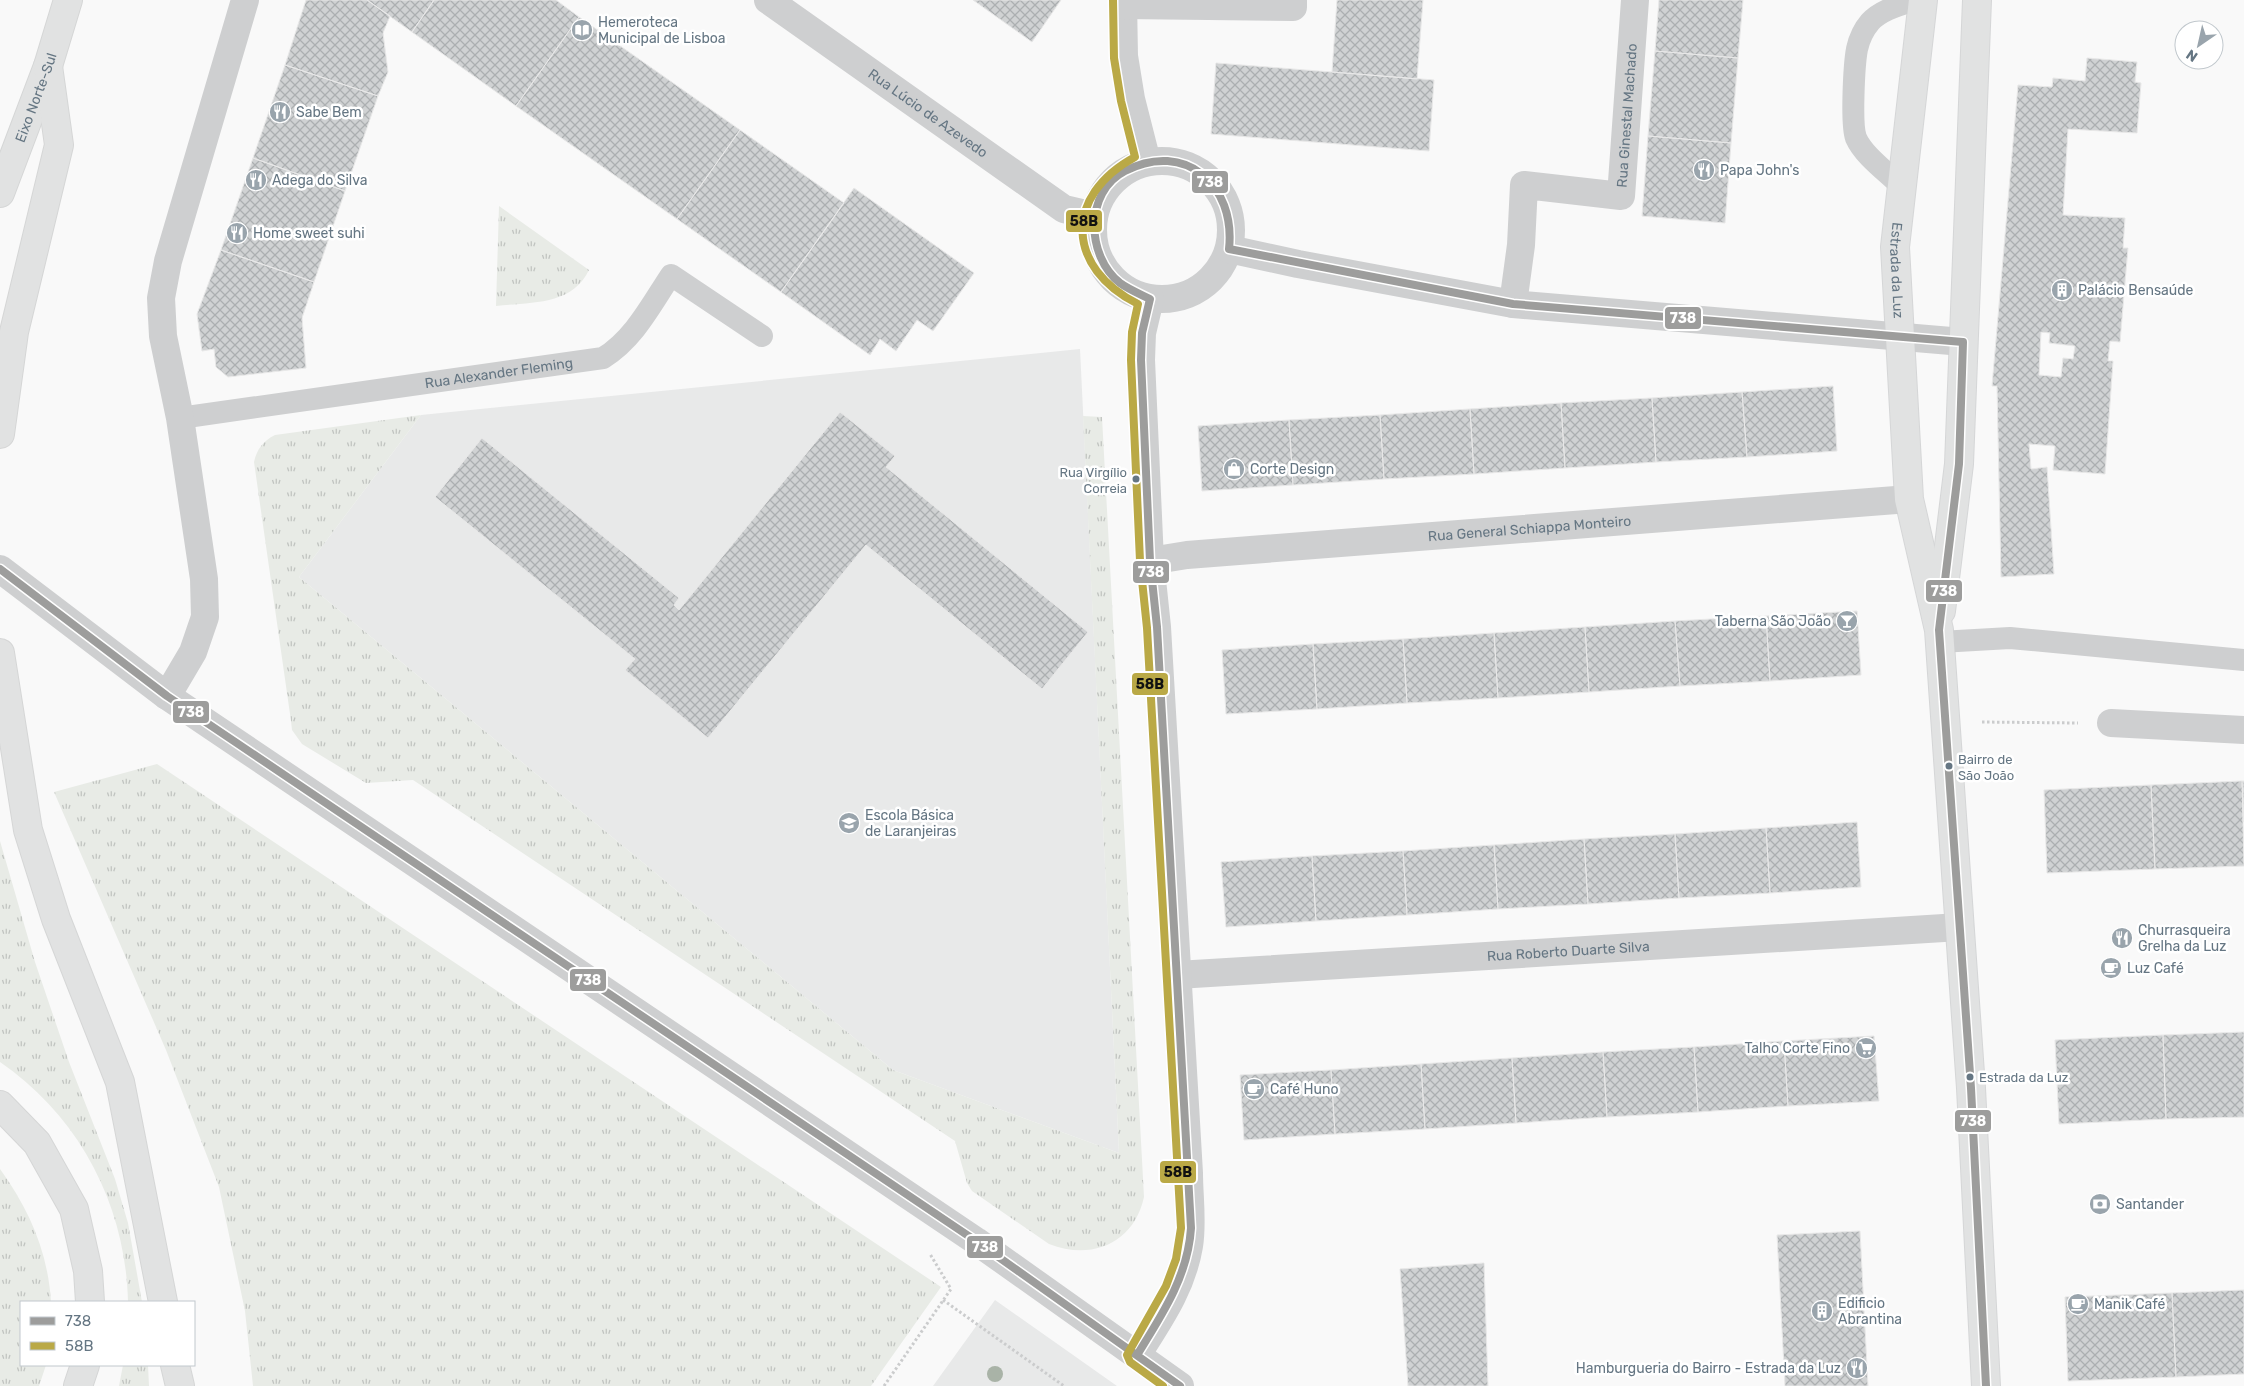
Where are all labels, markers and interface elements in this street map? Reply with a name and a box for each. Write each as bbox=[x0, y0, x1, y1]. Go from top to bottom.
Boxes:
place label: Hemeroteca Municipal de Lisboa bbox=[598, 14, 726, 47]
library icon: Hemeroteca Municipal de Lisboa bbox=[570, 18, 594, 42]
north arrow bbox=[2174, 20, 2224, 70]
street label: Rua Ginestal Machado bbox=[1614, 43, 1641, 188]
text: N bbox=[2183, 45, 2201, 65]
street label: Eixo Norte-Sul bbox=[12, 51, 60, 145]
street label: Rua Lúcio de Azevedo bbox=[865, 65, 991, 161]
restaurant icon: Sabe Bem bbox=[268, 100, 292, 124]
place label: Sabe Bem bbox=[296, 104, 362, 121]
restaurant icon: Papa John's bbox=[1692, 158, 1716, 182]
place label: Papa John's bbox=[1720, 162, 1799, 179]
restaurant icon: Adega do Silva bbox=[244, 168, 268, 192]
line badge: 738 bbox=[1191, 170, 1229, 194]
place label: Adega do Silva bbox=[272, 172, 367, 189]
text: 738 bbox=[1197, 174, 1223, 191]
line badge: 58B bbox=[1065, 209, 1103, 233]
text: 58B bbox=[1070, 213, 1098, 230]
restaurant icon: Home sweet suhi bbox=[225, 221, 249, 245]
street label: Estrada da Luz bbox=[1886, 221, 1907, 319]
place label: Home sweet suhi bbox=[253, 225, 365, 242]
building icon: Palácio Bensaúde bbox=[2050, 278, 2074, 302]
place label: Palácio Bensaúde bbox=[2078, 282, 2194, 299]
line badge: 738 bbox=[1664, 306, 1702, 330]
text: 738 bbox=[1670, 310, 1696, 327]
street label: Rua Alexander Fleming bbox=[424, 354, 574, 392]
shop icon: Corte Design bbox=[1222, 457, 1246, 481]
place label: Corte Design bbox=[1250, 461, 1334, 478]
place label: Rua Virgílio Correia bbox=[1060, 465, 1127, 496]
marker: Rua Virgílio Correia bbox=[1131, 474, 1141, 484]
street label: Rua General Schiappa Monteiro bbox=[1427, 513, 1632, 545]
line badge: 738 bbox=[1132, 560, 1170, 584]
text: 738 bbox=[1138, 564, 1164, 581]
line badge: 738 bbox=[1925, 579, 1963, 603]
text: 738 bbox=[1931, 583, 1957, 600]
bar icon: Taberna São João bbox=[1835, 609, 1859, 633]
place label: Taberna São João bbox=[1715, 613, 1831, 630]
line badge: 58B bbox=[1131, 672, 1169, 696]
text: 58B bbox=[1136, 676, 1164, 693]
line badge: 738 bbox=[172, 700, 210, 724]
text: 738 bbox=[178, 704, 204, 721]
place label: Bairro de São João bbox=[1958, 752, 2014, 783]
marker: Bairro de São João bbox=[1944, 761, 1954, 771]
place label: Escola Básica de Laranjeiras bbox=[865, 807, 956, 840]
school or university icon: Escola Básica de Laranjeiras bbox=[837, 811, 861, 835]
place label: Churrasqueira Grelha da Luz bbox=[2138, 922, 2231, 955]
restaurant icon: Churrasqueira Grelha da Luz bbox=[2110, 926, 2134, 950]
street label: Rua Roberto Duarte Silva bbox=[1486, 938, 1650, 965]
cafe icon: Luz Café bbox=[2099, 956, 2123, 980]
place label: Luz Café bbox=[2127, 960, 2184, 977]
line badge: 738 bbox=[569, 968, 607, 992]
text: 738 bbox=[575, 972, 601, 989]
supermarket icon: Talho Corte Fino bbox=[1854, 1036, 1878, 1060]
place label: Talho Corte Fino bbox=[1745, 1040, 1850, 1057]
place label: Estrada da Luz bbox=[1979, 1070, 2069, 1085]
marker: Estrada da Luz bbox=[1965, 1072, 1975, 1082]
cafe icon: Café Huno bbox=[1242, 1077, 1266, 1101]
place label: Café Huno bbox=[1270, 1081, 1338, 1098]
line badge: 738 bbox=[1954, 1109, 1992, 1133]
text: 738 bbox=[1960, 1113, 1986, 1130]
line badge: 58B bbox=[1159, 1160, 1197, 1184]
text: 58B bbox=[1164, 1164, 1192, 1181]
bank icon: Santander bbox=[2088, 1192, 2112, 1216]
place label: Santander bbox=[2116, 1196, 2185, 1213]
line badge: 738 bbox=[966, 1235, 1004, 1259]
text: 738 bbox=[972, 1239, 998, 1256]
cafe icon: Manik Café bbox=[2066, 1292, 2090, 1316]
place label: Edificio Abrantina bbox=[1838, 1295, 1902, 1328]
place label: Manik Café bbox=[2094, 1296, 2165, 1313]
building icon: Edificio Abrantina bbox=[1810, 1299, 1834, 1323]
legend bbox=[20, 1301, 195, 1366]
text: 738 bbox=[65, 1312, 91, 1330]
text: 58B bbox=[65, 1337, 93, 1355]
restaurant icon: Hamburgueria do Bairro - Estrada da Luz bbox=[1845, 1356, 1869, 1380]
place label: Hamburgueria do Bairro - Estrada da Luz bbox=[1576, 1360, 1841, 1377]

